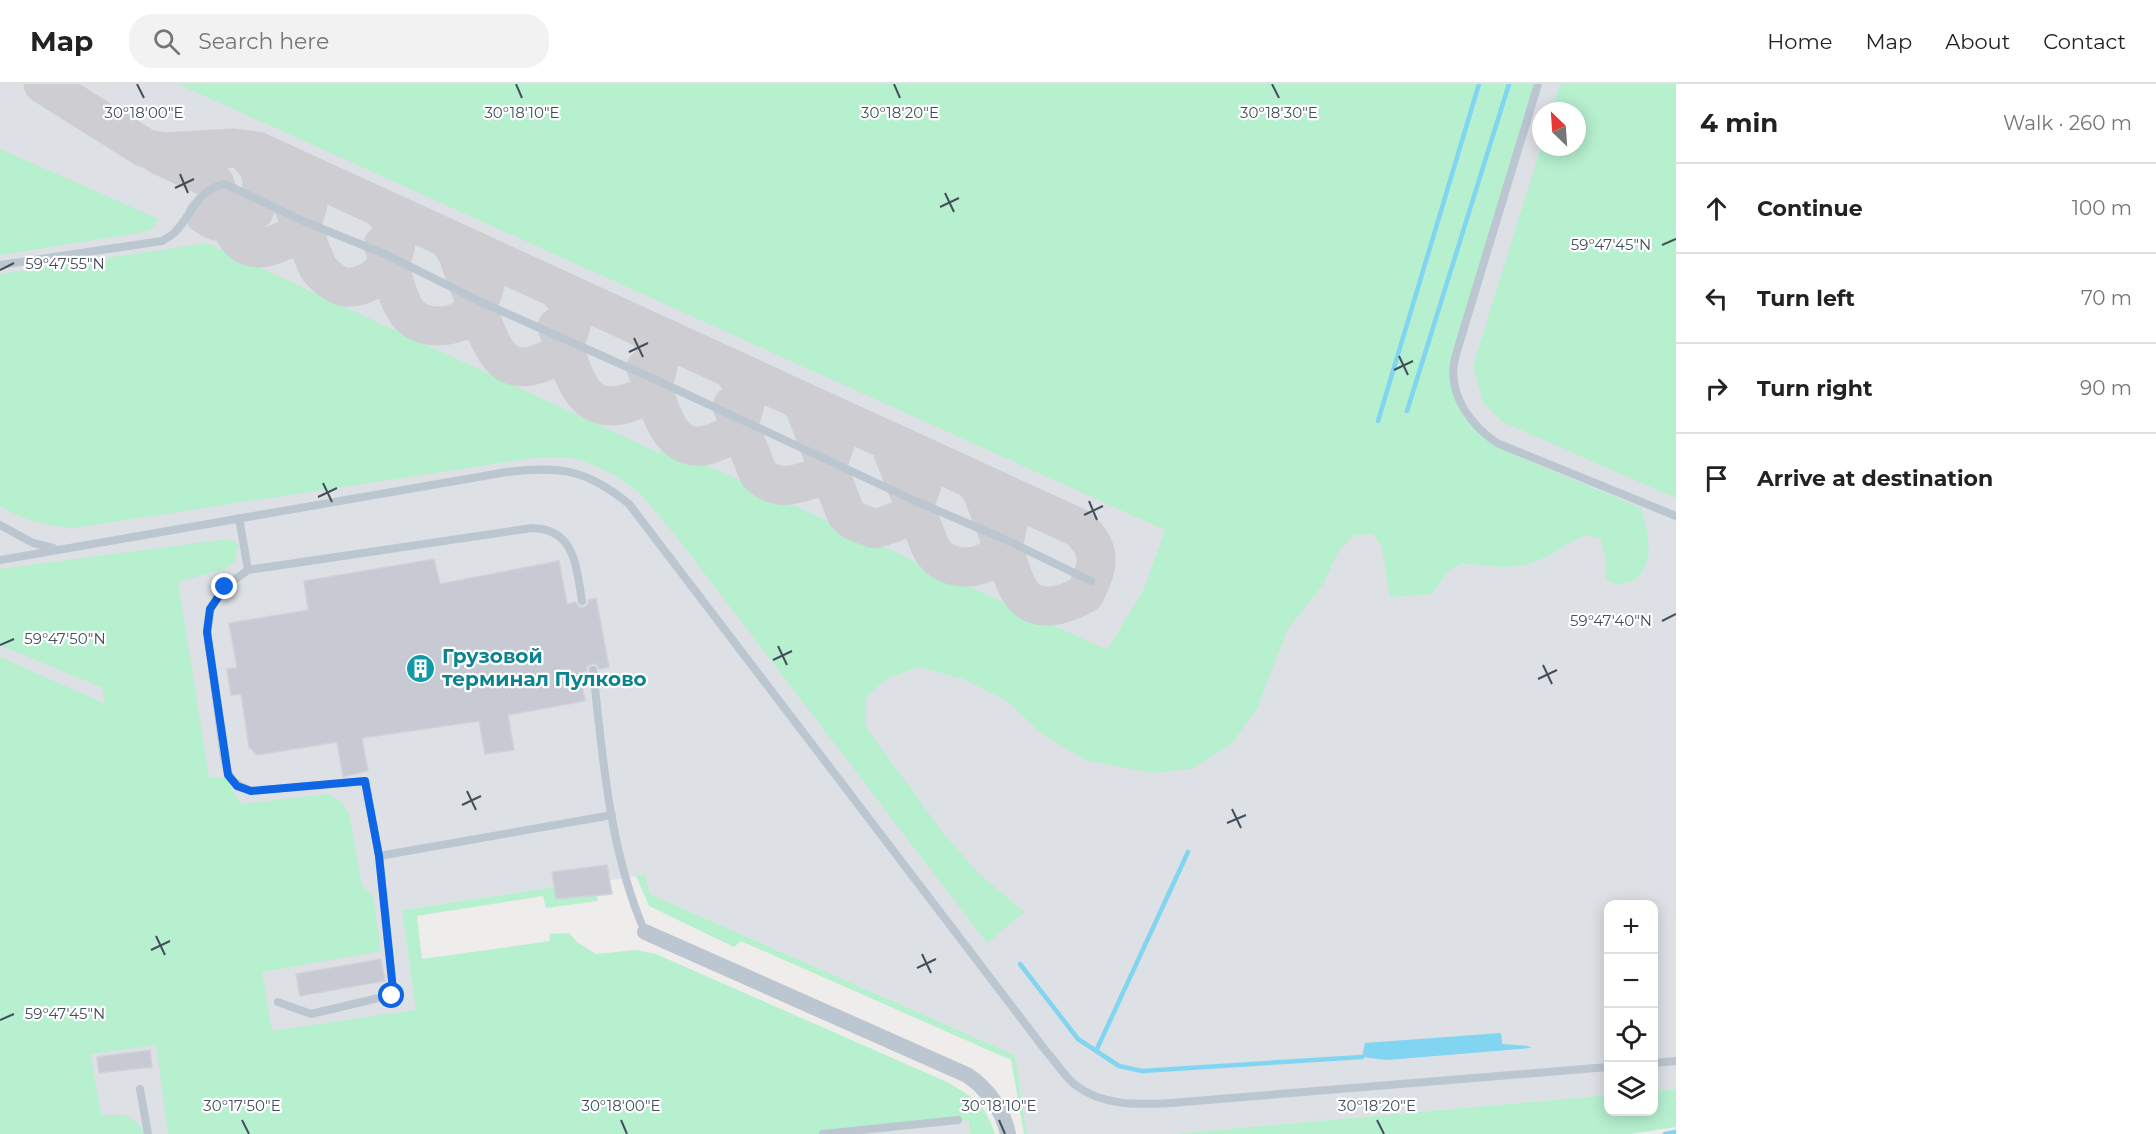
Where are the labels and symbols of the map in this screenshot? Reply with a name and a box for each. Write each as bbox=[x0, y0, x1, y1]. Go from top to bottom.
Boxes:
north arrow bbox=[1532, 102, 1586, 156]
text: 30°18'00"E bbox=[104, 103, 184, 122]
text: 30°18'10"E bbox=[484, 103, 560, 122]
text: 30°18'20"E bbox=[861, 103, 939, 122]
text: 30°18'30"E bbox=[1240, 103, 1318, 122]
text: 59°47'45"N bbox=[1571, 235, 1651, 254]
text: 59°47'55"N bbox=[25, 254, 105, 273]
route end bbox=[211, 573, 237, 599]
text: 59°47'40"N bbox=[1570, 611, 1652, 630]
text: 59°47'50"N bbox=[24, 629, 106, 648]
place label: Грузовой терминал Пулково bbox=[442, 644, 647, 691]
building icon: Грузовой терминал Пулково bbox=[405, 652, 437, 684]
route start bbox=[378, 982, 404, 1008]
text: 59°47'45"N bbox=[25, 1004, 105, 1023]
text: 30°17'50"E bbox=[203, 1096, 281, 1115]
text: 30°18'00"E bbox=[581, 1096, 661, 1115]
text: 30°18'10"E bbox=[961, 1096, 1037, 1115]
text: 30°18'20"E bbox=[1338, 1096, 1416, 1115]

